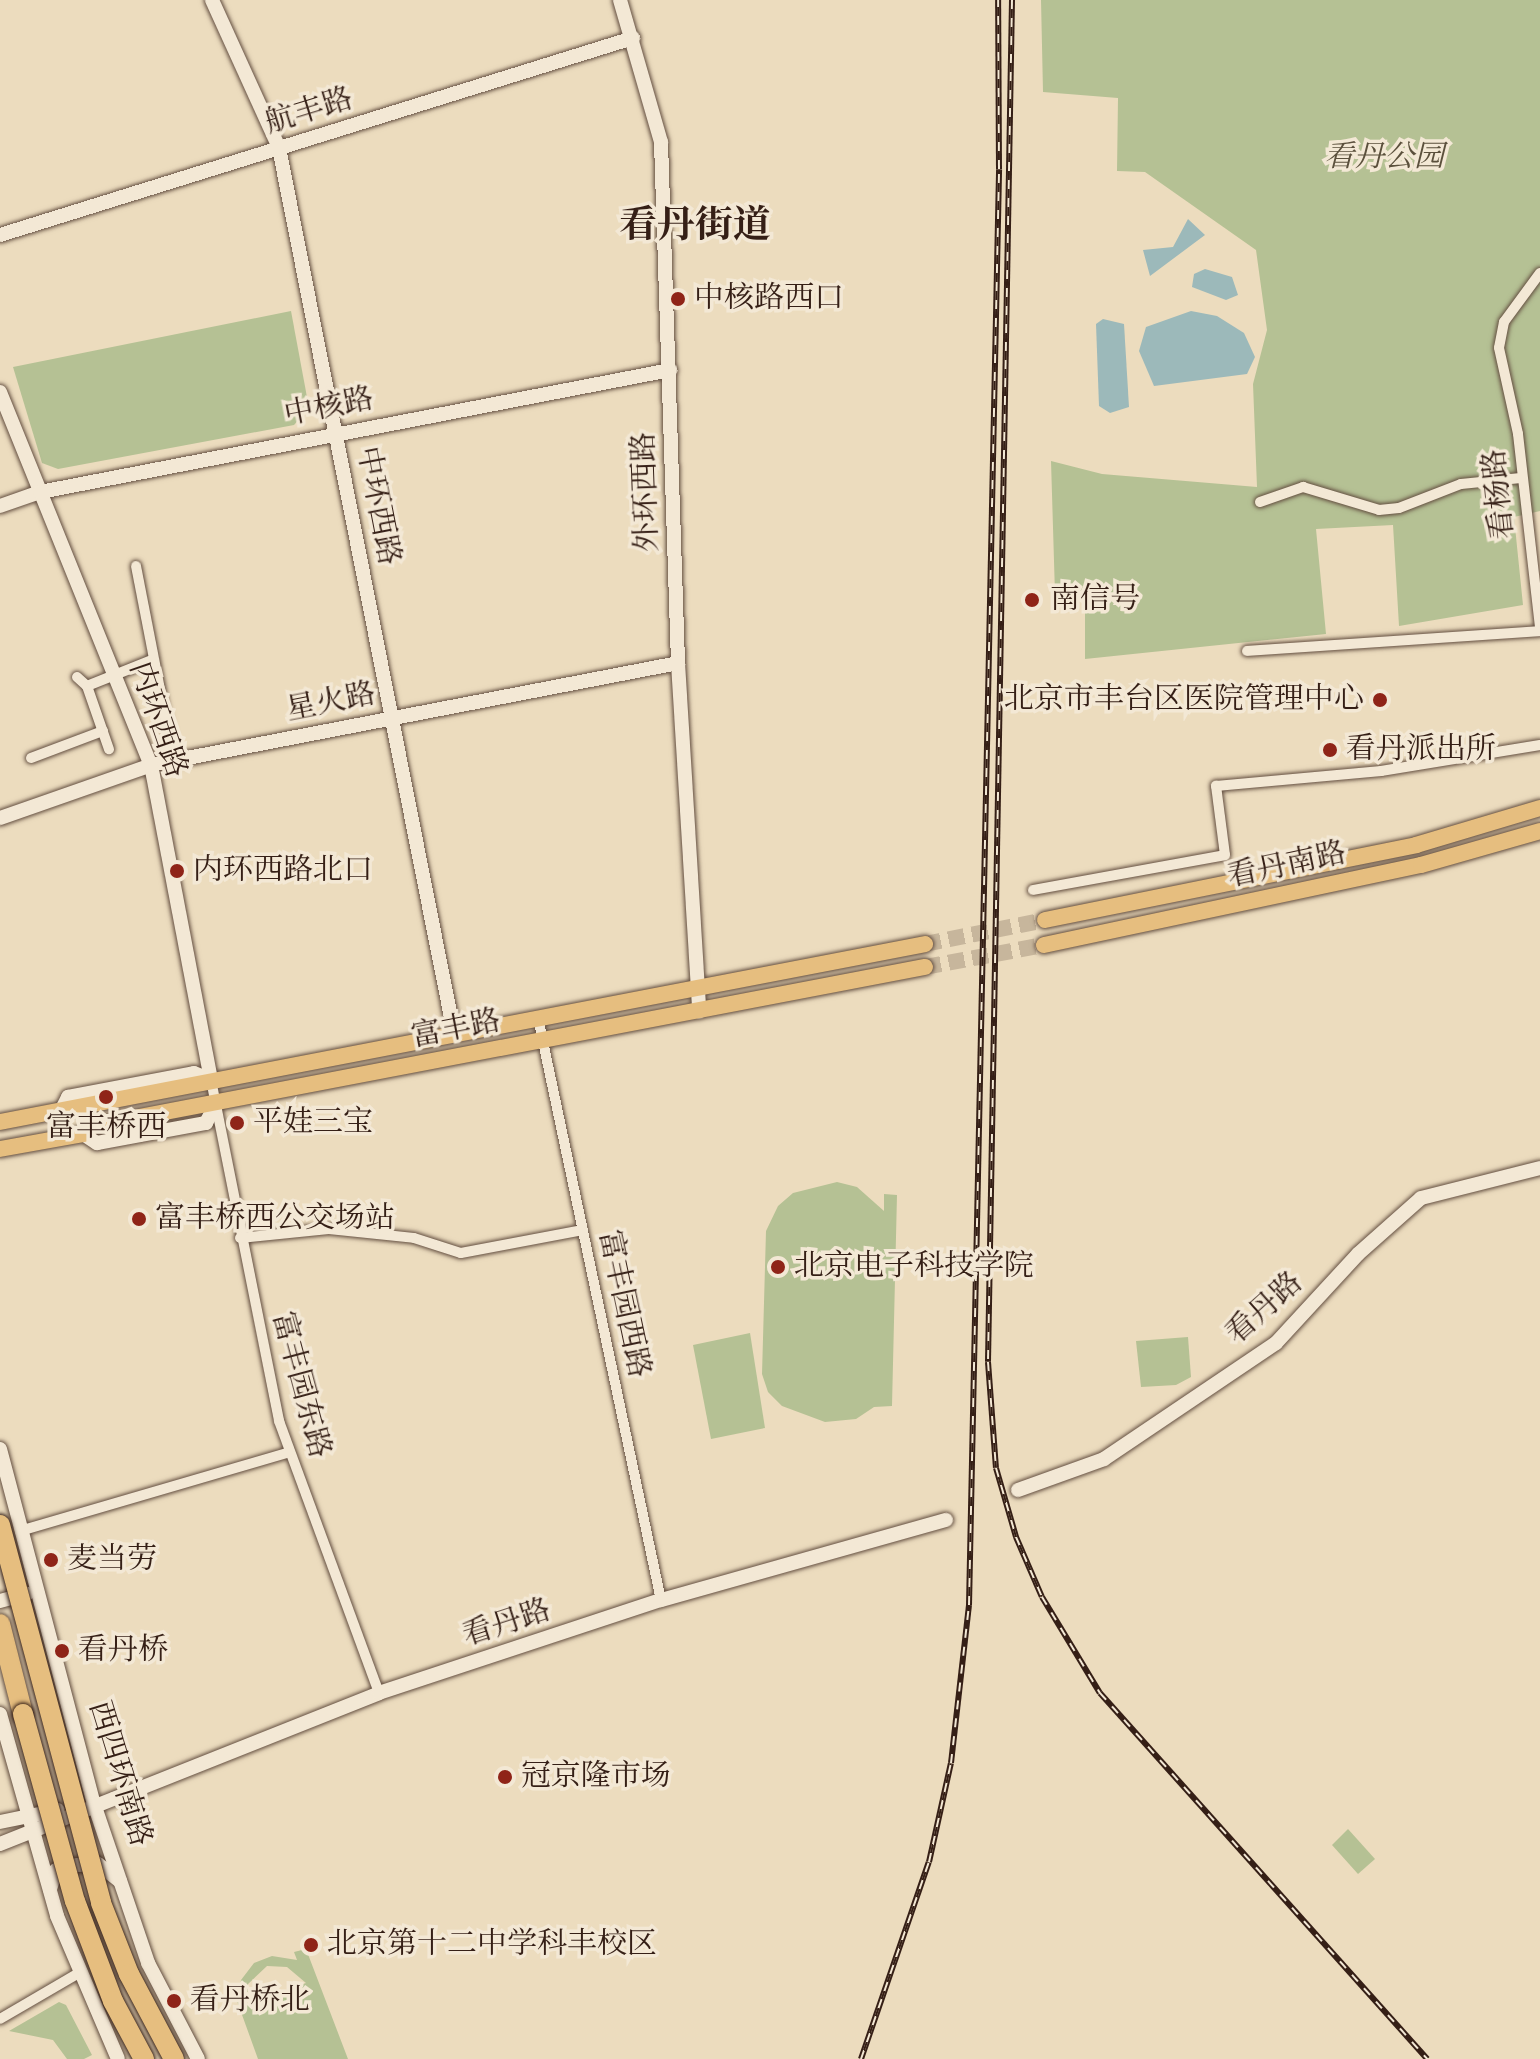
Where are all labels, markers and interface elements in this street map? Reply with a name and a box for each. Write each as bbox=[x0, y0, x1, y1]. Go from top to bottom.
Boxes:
street label: 航丰路 bbox=[261, 82, 357, 142]
park label: 看丹公园 bbox=[1324, 140, 1444, 176]
district label: 看丹街道 bbox=[619, 205, 771, 251]
place label: 中核路西口 bbox=[694, 281, 844, 317]
marker: 中核路西口 bbox=[669, 290, 687, 308]
street label: 中核路 bbox=[281, 382, 377, 434]
street label: 外环西路 bbox=[627, 431, 667, 553]
street label: 中环西路 bbox=[348, 444, 406, 568]
street label: 看杨路 bbox=[1477, 447, 1523, 541]
place label: 南信号 bbox=[1050, 582, 1140, 618]
marker: 南信号 bbox=[1021, 589, 1043, 611]
street label: 内环西路 bbox=[120, 657, 194, 783]
street label: 星火路 bbox=[283, 677, 379, 729]
place label: 北京市丰台区医院管理中心 bbox=[1004, 682, 1364, 718]
marker: 北京市丰台区医院管理中心 bbox=[1371, 691, 1389, 709]
place label: 看丹派出所 bbox=[1346, 732, 1496, 768]
marker: 看丹派出所 bbox=[1321, 741, 1339, 759]
street label: 看丹南路 bbox=[1225, 836, 1349, 896]
place label: 内环西路北口 bbox=[193, 853, 373, 889]
marker: 内环西路北口 bbox=[168, 862, 186, 880]
street label: 富丰路 bbox=[408, 1004, 504, 1056]
marker: 富丰桥西 bbox=[97, 1088, 115, 1106]
place label: 平娃三宝 bbox=[253, 1105, 373, 1141]
place label: 富丰桥西 bbox=[46, 1110, 166, 1146]
marker: 平娃三宝 bbox=[228, 1114, 246, 1132]
place label: 富丰桥西公交场站 bbox=[155, 1201, 395, 1237]
marker: 富丰桥西公交场站 bbox=[130, 1210, 148, 1228]
street label: 富丰园西路 bbox=[590, 1227, 656, 1381]
place label: 北京电子科技学院 bbox=[794, 1249, 1034, 1285]
marker: 北京电子科技学院 bbox=[769, 1258, 787, 1276]
street label: 看丹路 bbox=[1220, 1266, 1310, 1352]
street label: 富丰园东路 bbox=[263, 1308, 337, 1462]
place label: 麦当劳 bbox=[67, 1542, 157, 1578]
marker: 麦当劳 bbox=[42, 1551, 60, 1569]
street label: 看丹路 bbox=[459, 1593, 555, 1655]
place label: 看丹桥 bbox=[78, 1633, 168, 1669]
marker: 看丹桥 bbox=[53, 1642, 71, 1660]
street label: 西四环南路 bbox=[80, 1697, 158, 1851]
place label: 冠京隆市场 bbox=[521, 1759, 671, 1795]
marker: 冠京隆市场 bbox=[496, 1768, 514, 1786]
place label: 北京第十二中学科丰校区 bbox=[327, 1927, 657, 1963]
marker: 北京第十二中学科丰校区 bbox=[302, 1936, 320, 1954]
place label: 看丹桥北 bbox=[190, 1983, 310, 2019]
marker: 看丹桥北 bbox=[165, 1992, 183, 2010]

